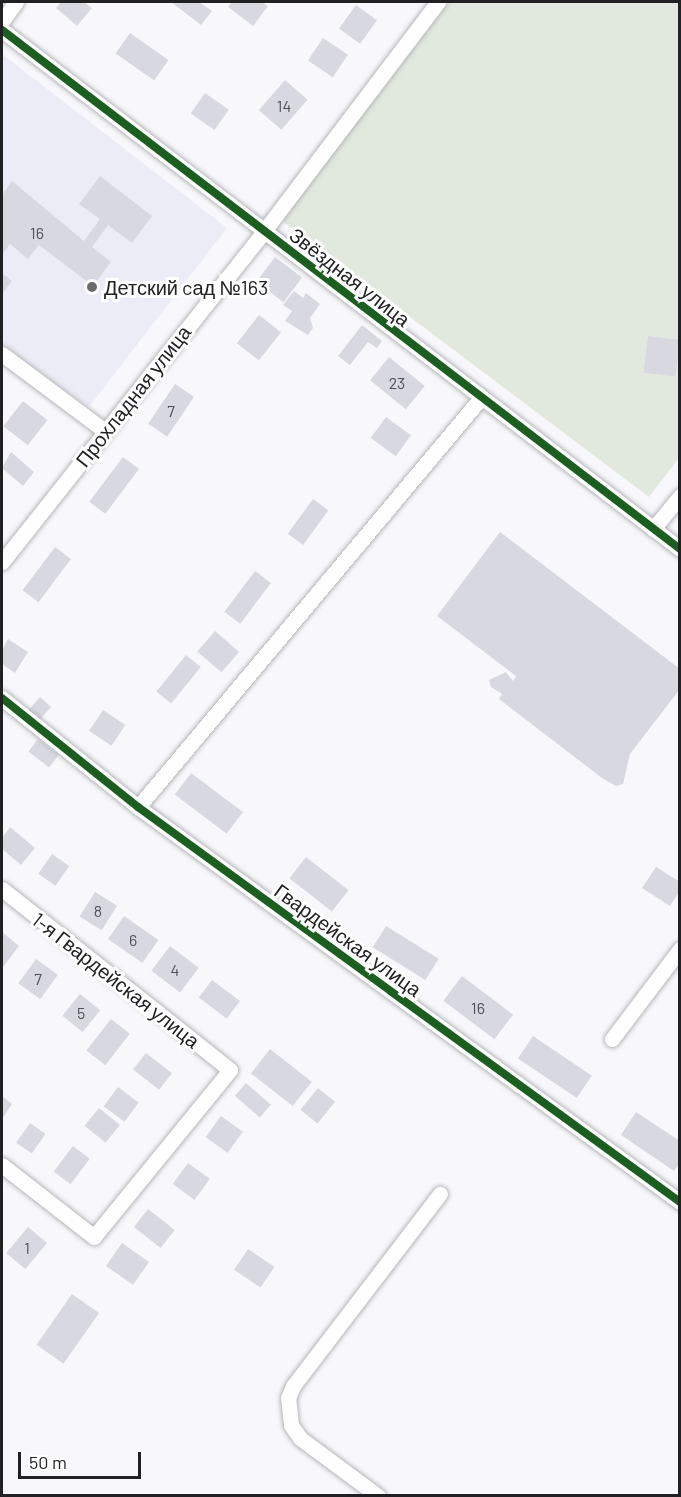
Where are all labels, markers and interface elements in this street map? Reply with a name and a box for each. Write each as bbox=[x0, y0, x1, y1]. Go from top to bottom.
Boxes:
house number: 14 bbox=[277, 96, 291, 116]
house number: 16 bbox=[30, 223, 44, 243]
street label: Звёздная улица bbox=[285, 223, 415, 331]
place label: Детский cад №163 bbox=[104, 275, 268, 299]
marker: Детский cад №163 bbox=[85, 280, 99, 294]
street label: Прохладная улица bbox=[70, 321, 196, 471]
house number: 23 bbox=[389, 373, 405, 393]
house number: 7 bbox=[167, 401, 175, 421]
street label: Гвардейская улица bbox=[270, 879, 426, 1001]
house number: 8 bbox=[94, 901, 102, 921]
street label: 1-я Гвардейская улица bbox=[28, 907, 204, 1053]
house number: 6 bbox=[129, 930, 137, 950]
house number: 4 bbox=[171, 960, 179, 980]
house number: 7 bbox=[34, 969, 42, 989]
house number: 16 bbox=[471, 998, 485, 1018]
house number: 5 bbox=[77, 1003, 85, 1023]
house number: 1 bbox=[24, 1238, 30, 1258]
scale bar bbox=[21, 1440, 144, 1478]
text: 50 m bbox=[29, 1451, 67, 1473]

